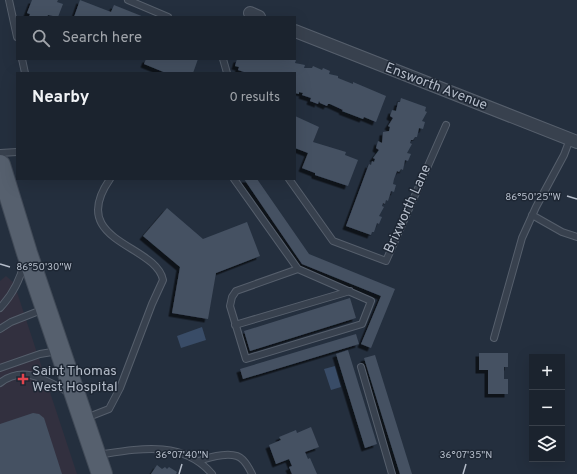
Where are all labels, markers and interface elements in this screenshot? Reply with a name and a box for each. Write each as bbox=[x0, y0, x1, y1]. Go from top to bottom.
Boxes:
search box bbox=[16, 16, 296, 60]
icon: search bbox=[30, 27, 52, 49]
text: Search here bbox=[62, 29, 142, 48]
street label: Ensworth Avenue bbox=[382, 60, 490, 114]
text: Nearby bbox=[32, 87, 89, 109]
text: 0 results bbox=[229, 90, 280, 106]
street label: Brixworth Lane bbox=[381, 162, 435, 256]
text: 86°50'25"W bbox=[505, 191, 561, 204]
text: 86°50'30"W bbox=[16, 261, 72, 274]
map controls bbox=[529, 354, 565, 462]
button: + bbox=[529, 354, 565, 390]
place label: Saint Thomas West Hospital bbox=[32, 363, 118, 396]
marker: Saint Thomas West Hospital bbox=[17, 373, 29, 385]
button: − bbox=[529, 390, 565, 426]
button: layers bbox=[529, 426, 565, 462]
text: 36°07'40"N bbox=[155, 449, 209, 462]
text: 36°07'35"N bbox=[440, 449, 492, 462]

